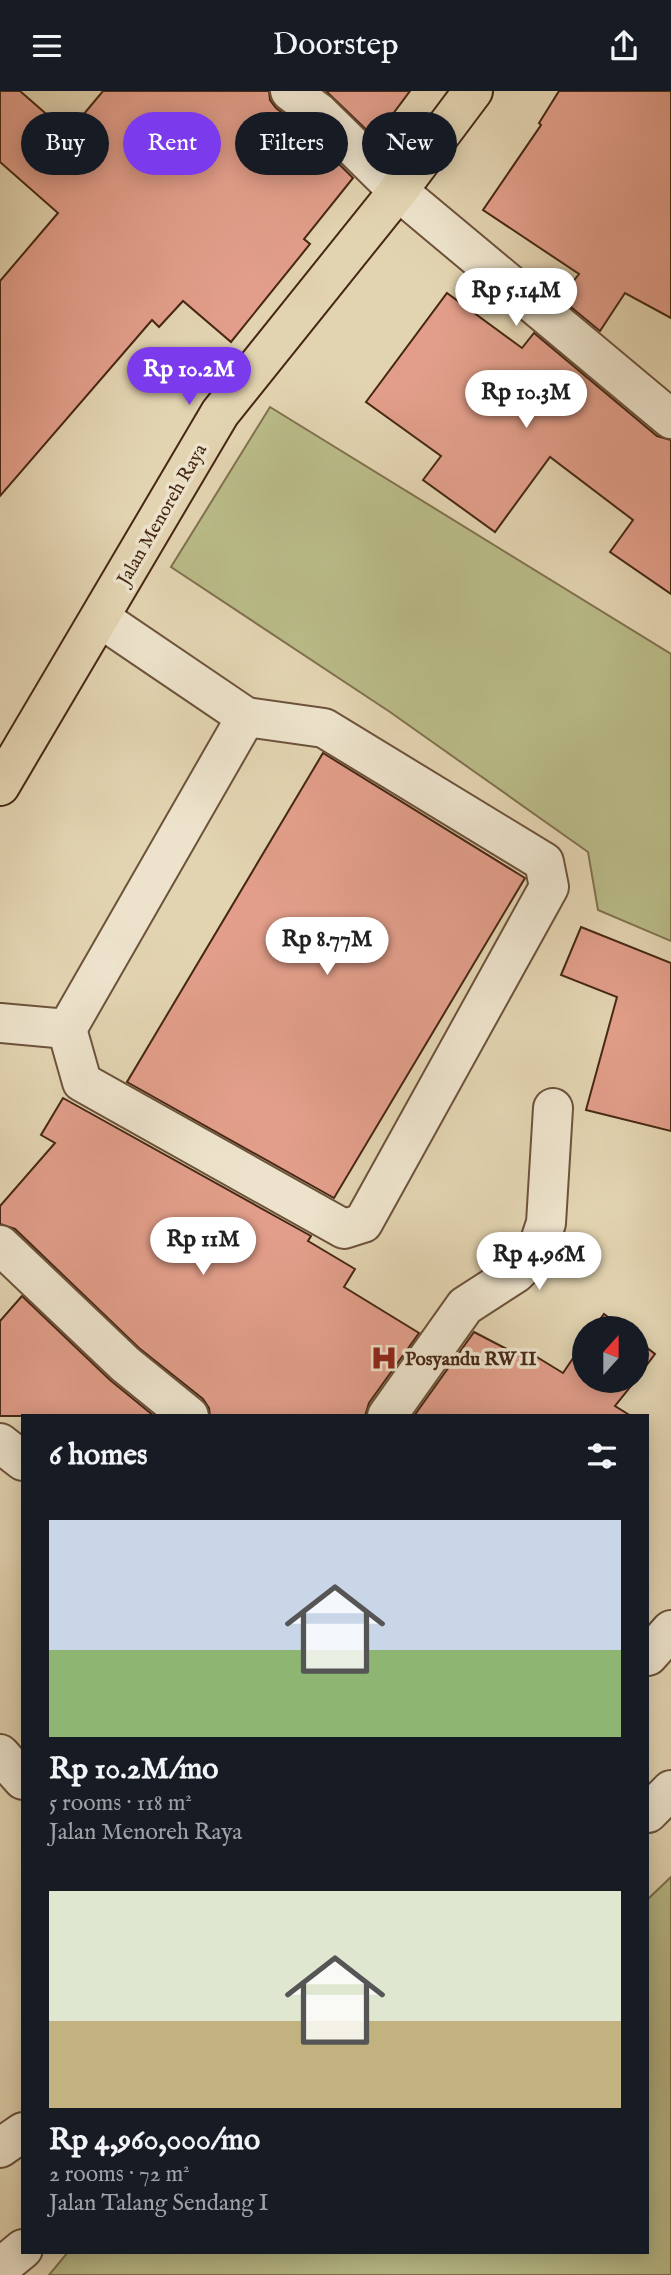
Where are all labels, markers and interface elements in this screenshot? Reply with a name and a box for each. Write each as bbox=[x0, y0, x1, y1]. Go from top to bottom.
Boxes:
text: Doorstep bbox=[272, 25, 399, 66]
icon: menu bbox=[28, 27, 66, 65]
icon: share bbox=[605, 27, 643, 65]
chip: Buy bbox=[21, 112, 109, 175]
chip: Rent bbox=[123, 112, 221, 175]
chip: Filters bbox=[235, 112, 348, 175]
chip: New bbox=[362, 112, 457, 175]
pin: Rp 5.14M bbox=[444, 268, 588, 328]
text: Rp 5.14M bbox=[471, 276, 561, 305]
pin: Rp 10.2M bbox=[117, 347, 261, 407]
text: Rp 10.2M bbox=[143, 355, 235, 384]
pin: Rp 10.3M bbox=[454, 371, 598, 430]
text: Rp 10.3M bbox=[481, 378, 571, 407]
street label: Jalan Menoreh Raya bbox=[111, 439, 213, 592]
pin: Rp 8.77M bbox=[255, 917, 399, 977]
text: Rp 8.77M bbox=[282, 925, 372, 954]
pin: Rp 11M bbox=[146, 1217, 260, 1277]
text: Rp 11M bbox=[166, 1225, 240, 1254]
pin: Rp 4.96M bbox=[467, 1233, 611, 1292]
text: Rp 4.96M bbox=[493, 1240, 585, 1269]
north arrow bbox=[572, 1316, 649, 1393]
map controls bbox=[572, 1316, 649, 1393]
hospital icon: Posyandu RW II bbox=[369, 1343, 399, 1373]
place label: Posyandu RW II bbox=[405, 1348, 536, 1372]
text: 6 homes bbox=[49, 1437, 148, 1475]
icon: filters bbox=[583, 1437, 621, 1475]
icon: home bbox=[272, 1566, 398, 1692]
text: Rp 10.2M/mo bbox=[49, 1751, 218, 1789]
text: 5 rooms · 118 m² bbox=[49, 1789, 192, 1818]
text: Jalan Menoreh Raya bbox=[49, 1818, 242, 1847]
icon: home bbox=[272, 1937, 398, 2063]
text: Rp 4,960,000/mo bbox=[49, 2122, 260, 2160]
text: 2 rooms · 72 m² bbox=[49, 2160, 190, 2189]
text: Jalan Talang Sendang I bbox=[49, 2189, 269, 2218]

